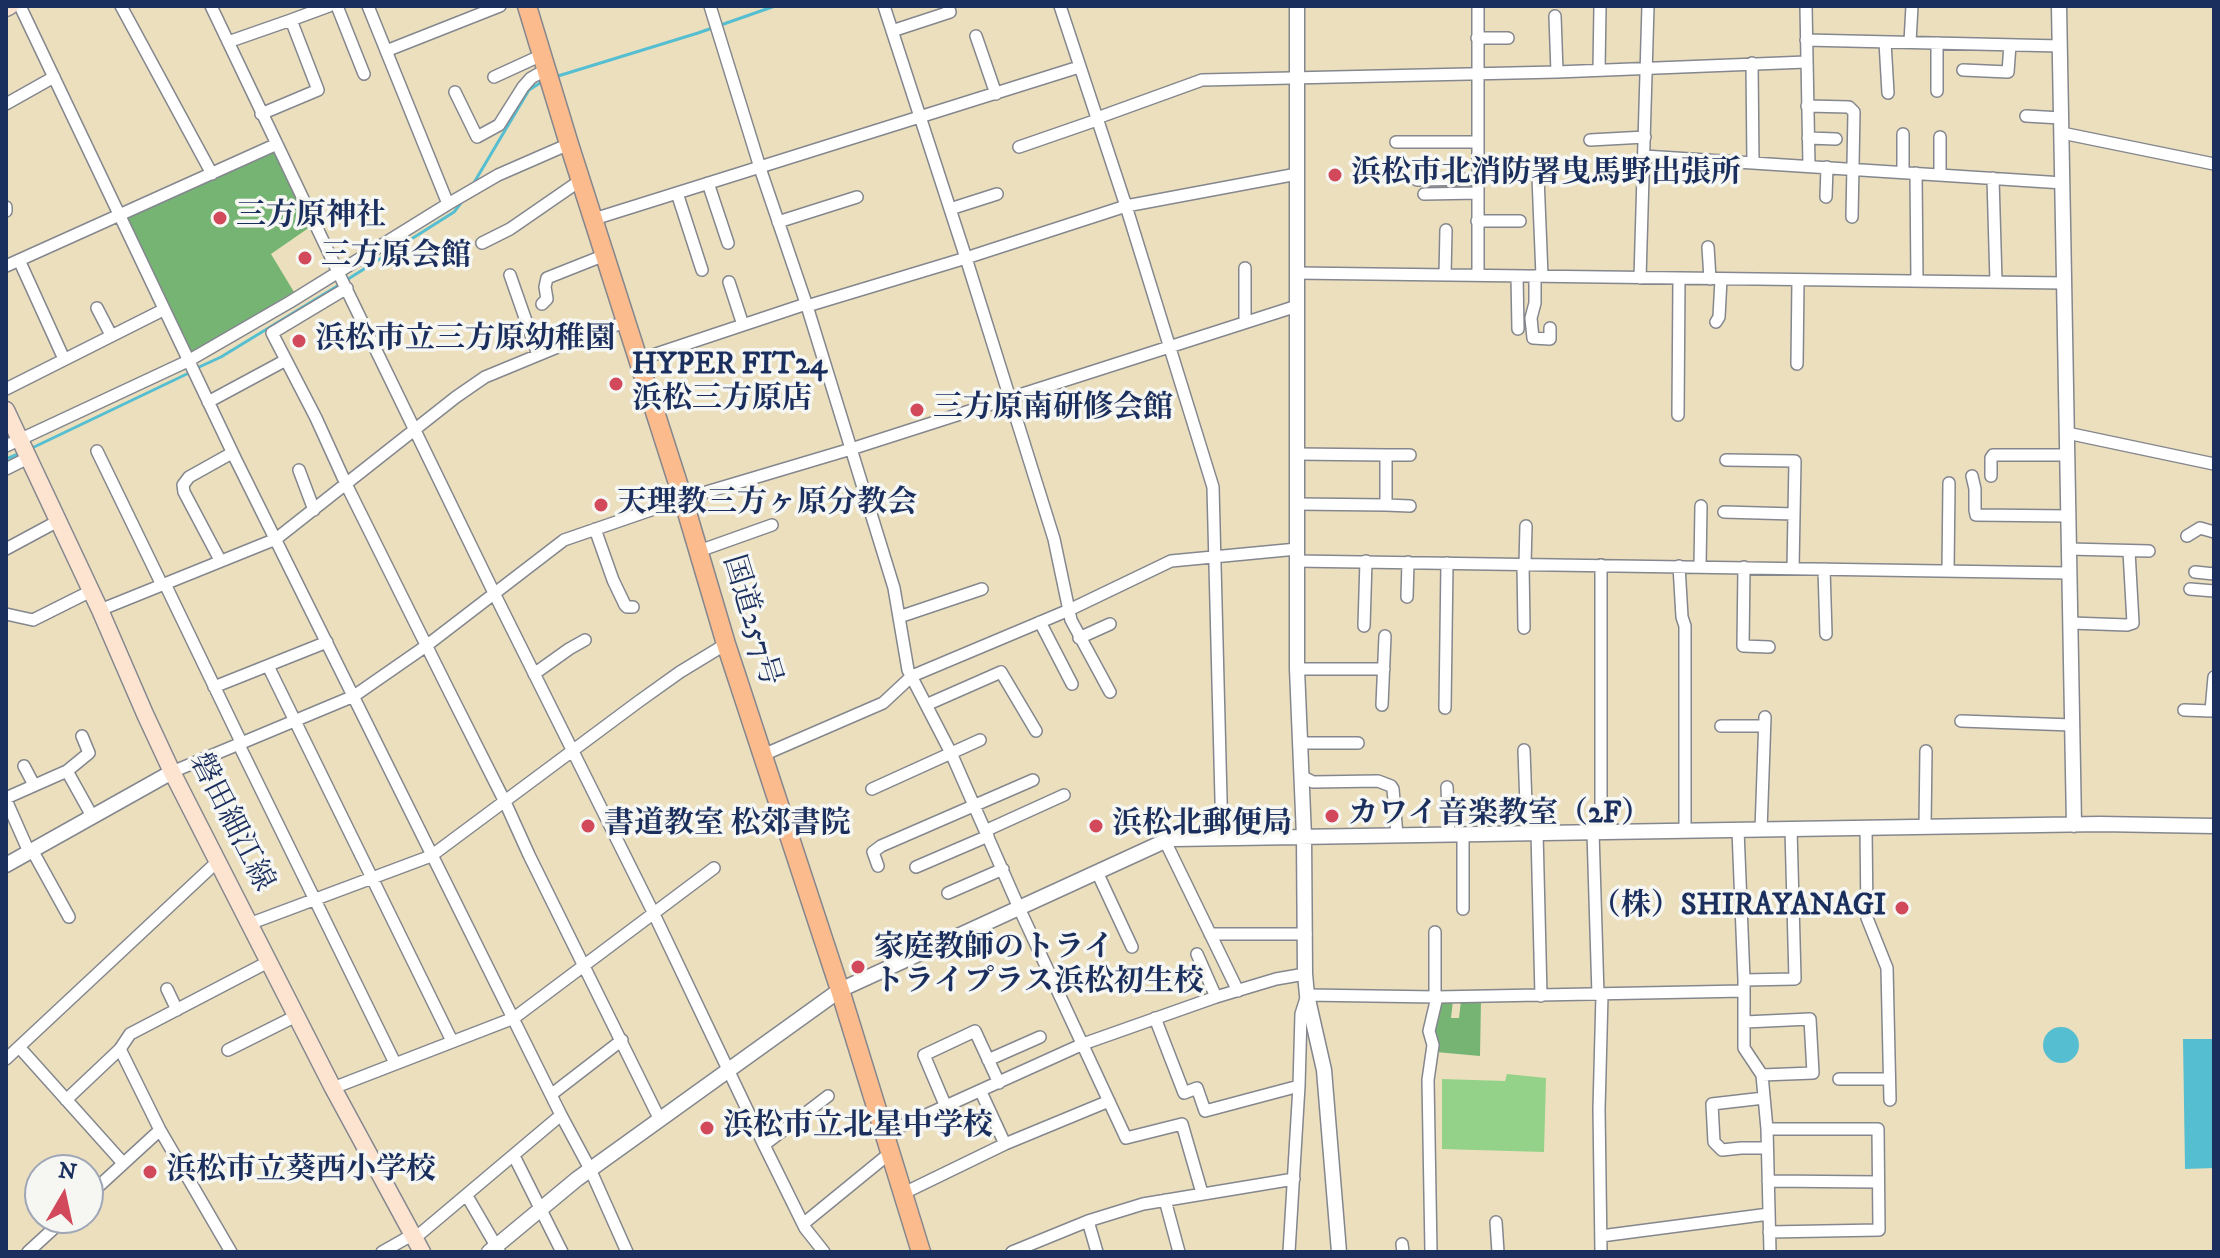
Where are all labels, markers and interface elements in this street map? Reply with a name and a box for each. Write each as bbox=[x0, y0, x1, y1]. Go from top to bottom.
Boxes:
place label: 浜松市北消防署曳馬野出張所 bbox=[1351, 157, 1741, 193]
marker: 浜松市北消防署曳馬野出張所 bbox=[1326, 166, 1344, 184]
place label: 三方原神社 bbox=[236, 200, 386, 236]
marker: 三方原神社 bbox=[211, 209, 229, 227]
place label: 三方原会館 bbox=[321, 240, 471, 276]
marker: 三方原会館 bbox=[296, 249, 314, 267]
place label: 浜松市立三方原幼稚園 bbox=[315, 323, 615, 359]
marker: 浜松市立三方原幼稚園 bbox=[290, 332, 308, 350]
place label: HYPER FIT24 浜松三方原店 bbox=[632, 349, 827, 420]
marker: HYPER FIT24 浜松三方原店 bbox=[607, 375, 625, 393]
place label: 三方原南研修会館 bbox=[933, 392, 1173, 428]
marker: 三方原南研修会館 bbox=[908, 401, 926, 419]
place label: 天理教三方ヶ原分教会 bbox=[617, 487, 917, 523]
marker: 天理教三方ヶ原分教会 bbox=[592, 496, 610, 514]
street label: 国道257号 bbox=[713, 551, 787, 691]
street label: 磐田細江線 bbox=[180, 748, 280, 898]
place label: カワイ音楽教室（2F） bbox=[1348, 798, 1651, 834]
marker: カワイ音楽教室（2F） bbox=[1323, 807, 1341, 825]
place label: 書道教室 松郊書院 bbox=[604, 808, 850, 844]
place label: 浜松北郵便局 bbox=[1112, 808, 1292, 844]
marker: 書道教室 松郊書院 bbox=[579, 817, 597, 835]
marker: 浜松北郵便局 bbox=[1087, 817, 1105, 835]
place label: （株）SHIRAYANAGI bbox=[1591, 890, 1886, 926]
marker: （株）SHIRAYANAGI bbox=[1893, 899, 1911, 917]
place label: 家庭教師のトライ トライプラス浜松初生校 bbox=[874, 932, 1204, 1002]
marker: 家庭教師のトライ トライプラス浜松初生校 bbox=[849, 958, 867, 976]
place label: 浜松市立北星中学校 bbox=[723, 1110, 993, 1146]
marker: 浜松市立北星中学校 bbox=[698, 1119, 716, 1137]
north arrow bbox=[24, 1154, 104, 1234]
place label: 浜松市立葵西小学校 bbox=[166, 1154, 436, 1190]
text: N bbox=[56, 1157, 79, 1187]
marker: 浜松市立葵西小学校 bbox=[141, 1163, 159, 1181]

